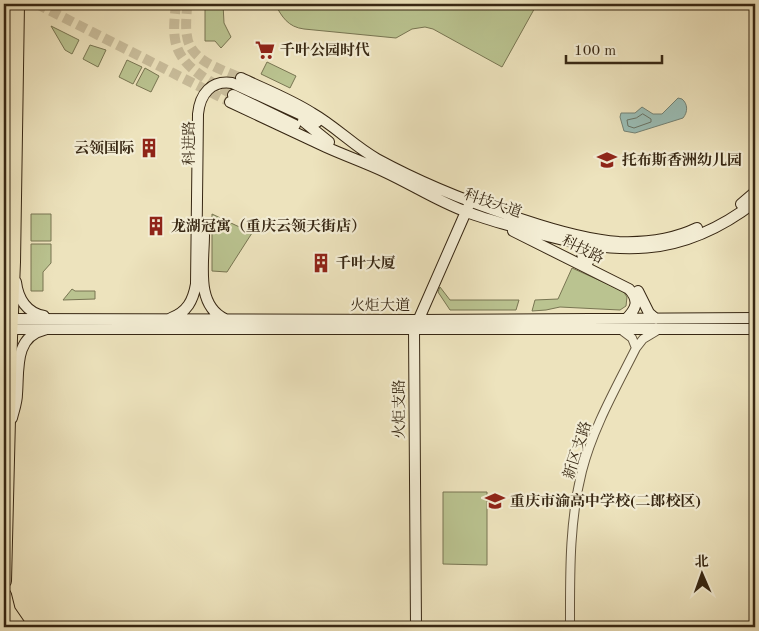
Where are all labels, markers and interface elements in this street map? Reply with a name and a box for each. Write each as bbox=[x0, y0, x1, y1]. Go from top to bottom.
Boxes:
scale bar bbox=[566, 32, 663, 64]
supermarket icon: 千叶公园时代 bbox=[254, 39, 276, 61]
place label: 千叶公园时代 bbox=[280, 41, 370, 59]
text: 100 m bbox=[574, 44, 616, 59]
street label: 科进路 bbox=[181, 120, 198, 166]
building icon: 云领国际 bbox=[138, 137, 160, 159]
place label: 云领国际 bbox=[74, 140, 134, 157]
school or university icon: 托布斯香洲幼儿园 bbox=[596, 149, 618, 171]
place label: 托布斯香洲幼儿园 bbox=[622, 152, 742, 169]
street label: 科技大道 bbox=[462, 186, 524, 221]
building icon: 龙湖冠寓（重庆云领天街店） bbox=[145, 215, 167, 237]
place label: 龙湖冠寓（重庆云领天街店） bbox=[171, 217, 366, 235]
street label: 科技路 bbox=[559, 232, 607, 267]
building icon: 千叶大厦 bbox=[310, 252, 332, 274]
place label: 千叶大厦 bbox=[336, 255, 396, 272]
street label: 火炬大道 bbox=[350, 297, 410, 314]
street label: 火炬支路 bbox=[391, 379, 408, 439]
street label: 新区支路 bbox=[560, 419, 595, 481]
school or university icon: 重庆市渝高中学校(二郎校区) bbox=[484, 490, 506, 512]
place label: 重庆市渝高中学校(二郎校区) bbox=[510, 492, 701, 510]
north arrow bbox=[676, 548, 726, 598]
text: 北 bbox=[694, 554, 709, 569]

